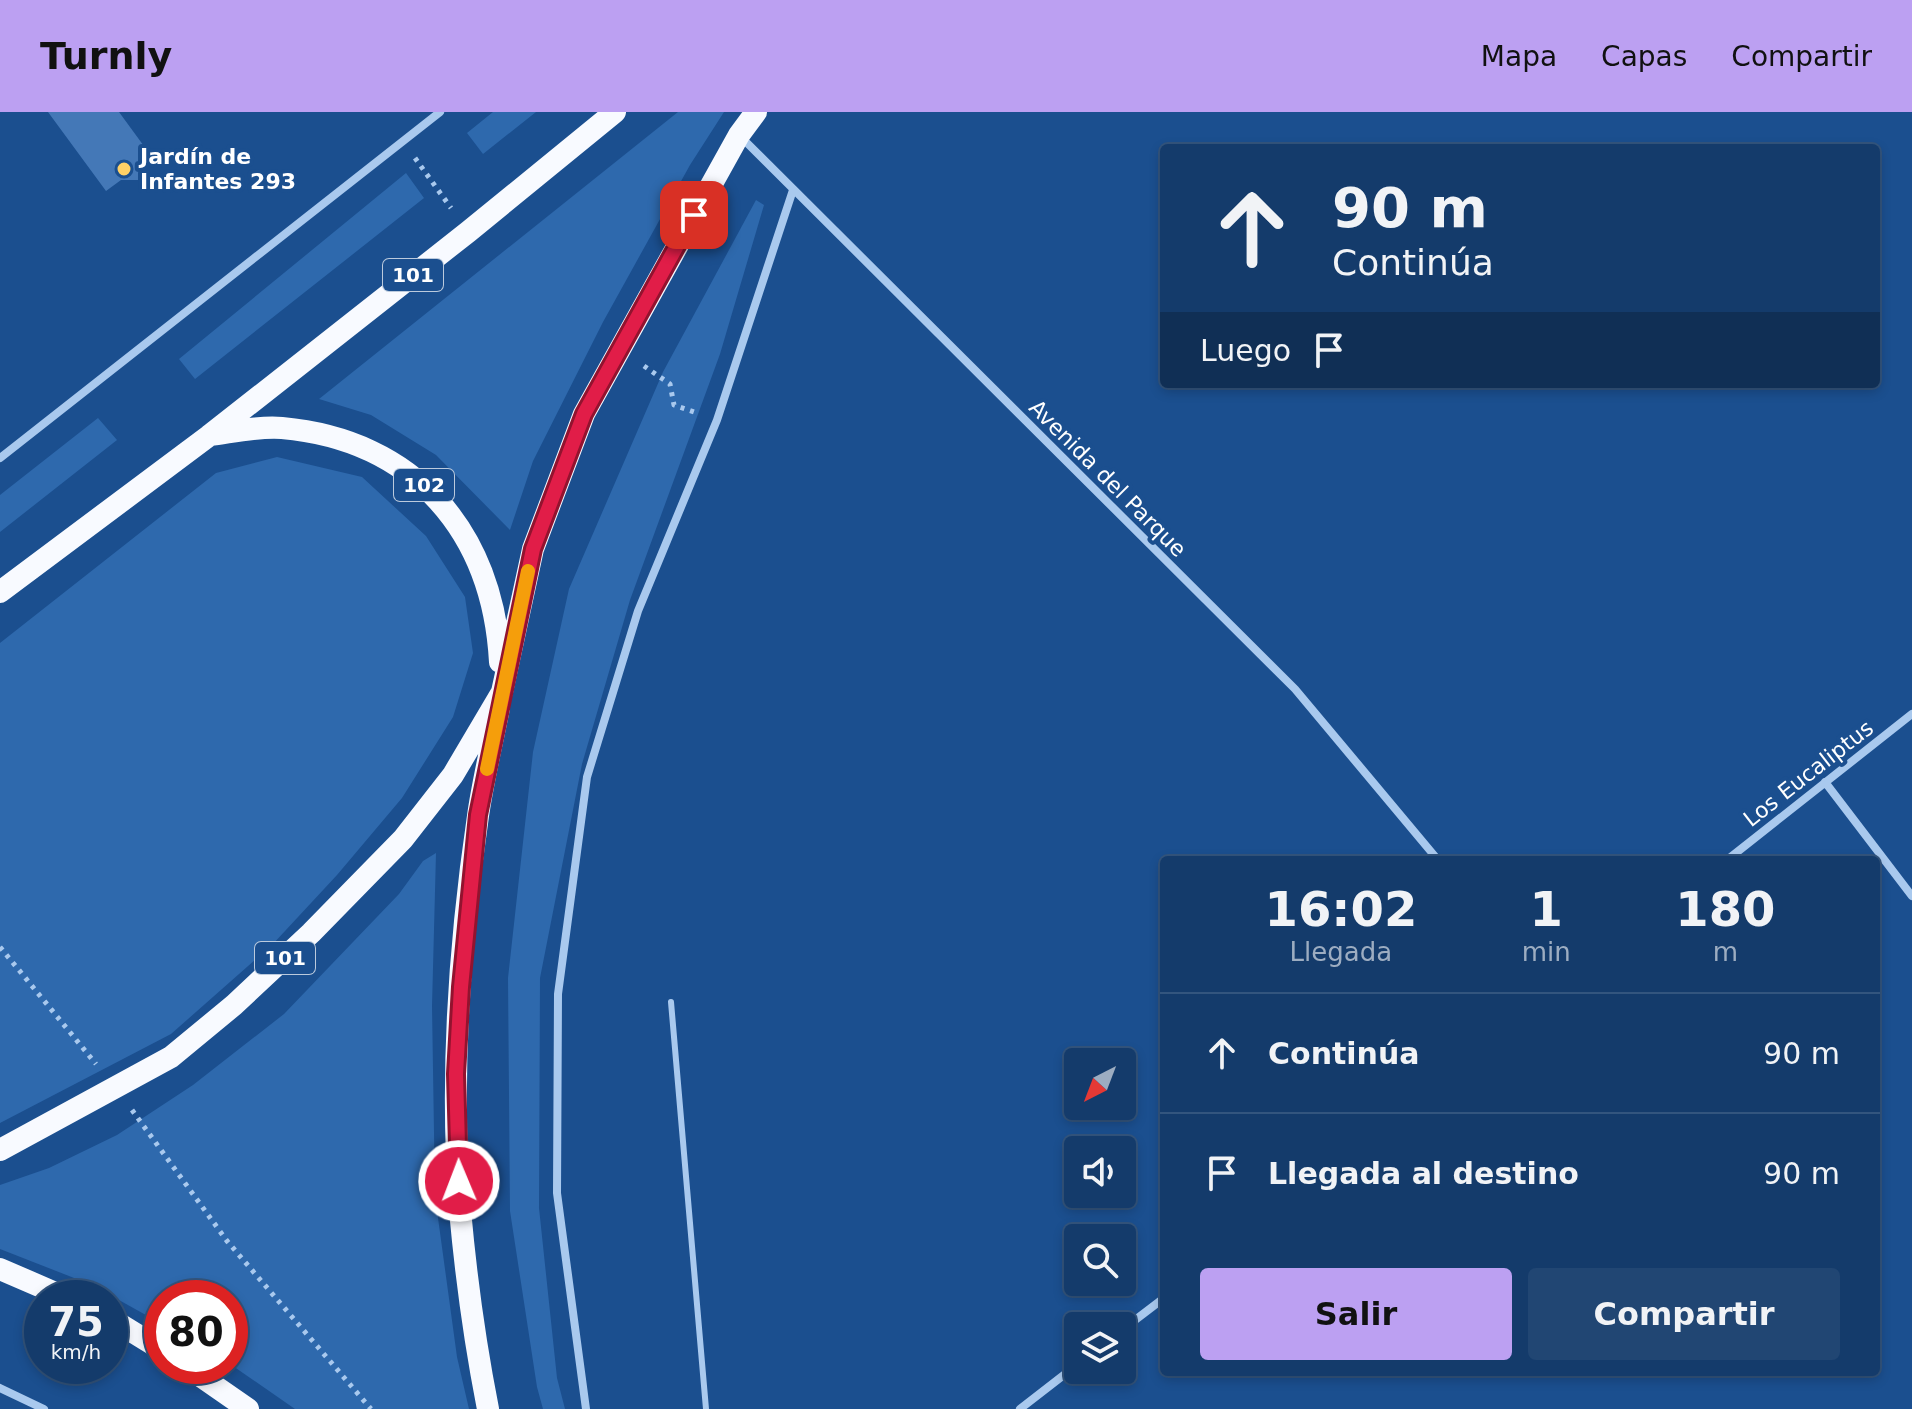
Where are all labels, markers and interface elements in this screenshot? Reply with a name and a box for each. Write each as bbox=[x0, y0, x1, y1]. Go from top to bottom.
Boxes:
text: Turnly bbox=[40, 34, 172, 78]
text: Mapa bbox=[1481, 40, 1557, 73]
text: Capas bbox=[1601, 40, 1687, 73]
text: Compartir bbox=[1731, 40, 1872, 73]
place label: Jardín de Infantes 293 bbox=[138, 144, 296, 194]
marker: Jardín de Infantes 293 bbox=[115, 160, 133, 178]
text: 90 m bbox=[1332, 175, 1488, 240]
icon: ahead bbox=[1200, 176, 1304, 280]
pin bbox=[660, 181, 728, 249]
icon: arrive bbox=[672, 193, 716, 237]
text: Continúa bbox=[1332, 242, 1494, 283]
road number: 101 bbox=[383, 259, 443, 291]
icon: arrive bbox=[1307, 328, 1351, 372]
text: Luego bbox=[1200, 333, 1291, 368]
street label: Avenida del Parque bbox=[1024, 395, 1191, 562]
road number: 102 bbox=[394, 469, 454, 501]
street label: Los Eucaliptus bbox=[1739, 715, 1878, 832]
text: 16:02 bbox=[1264, 881, 1417, 937]
text: 1 bbox=[1530, 881, 1563, 937]
text: 180 bbox=[1675, 881, 1775, 937]
text: Llegada bbox=[1290, 937, 1392, 967]
text: min bbox=[1522, 937, 1571, 967]
text: m bbox=[1713, 937, 1738, 967]
road number: 101 bbox=[255, 942, 315, 974]
icon: ahead bbox=[1200, 1031, 1244, 1075]
text: Continúa bbox=[1268, 1036, 1420, 1071]
text: 90 m bbox=[1763, 1036, 1840, 1071]
north arrow bbox=[1064, 1048, 1136, 1120]
map controls bbox=[1064, 1048, 1136, 1384]
button: sound bbox=[1064, 1136, 1136, 1208]
position arrow bbox=[417, 1139, 501, 1223]
icon: arrive bbox=[1200, 1151, 1244, 1195]
text: Llegada al destino bbox=[1268, 1156, 1579, 1191]
text: 90 m bbox=[1763, 1156, 1840, 1191]
button: search bbox=[1064, 1224, 1136, 1296]
button: Salir bbox=[1200, 1268, 1512, 1360]
button: Compartir bbox=[1528, 1268, 1840, 1360]
speed limit sign: 80 bbox=[144, 1280, 248, 1384]
text: 75 bbox=[48, 1299, 104, 1345]
button: layers bbox=[1064, 1312, 1136, 1384]
text: km/h bbox=[51, 1340, 101, 1364]

